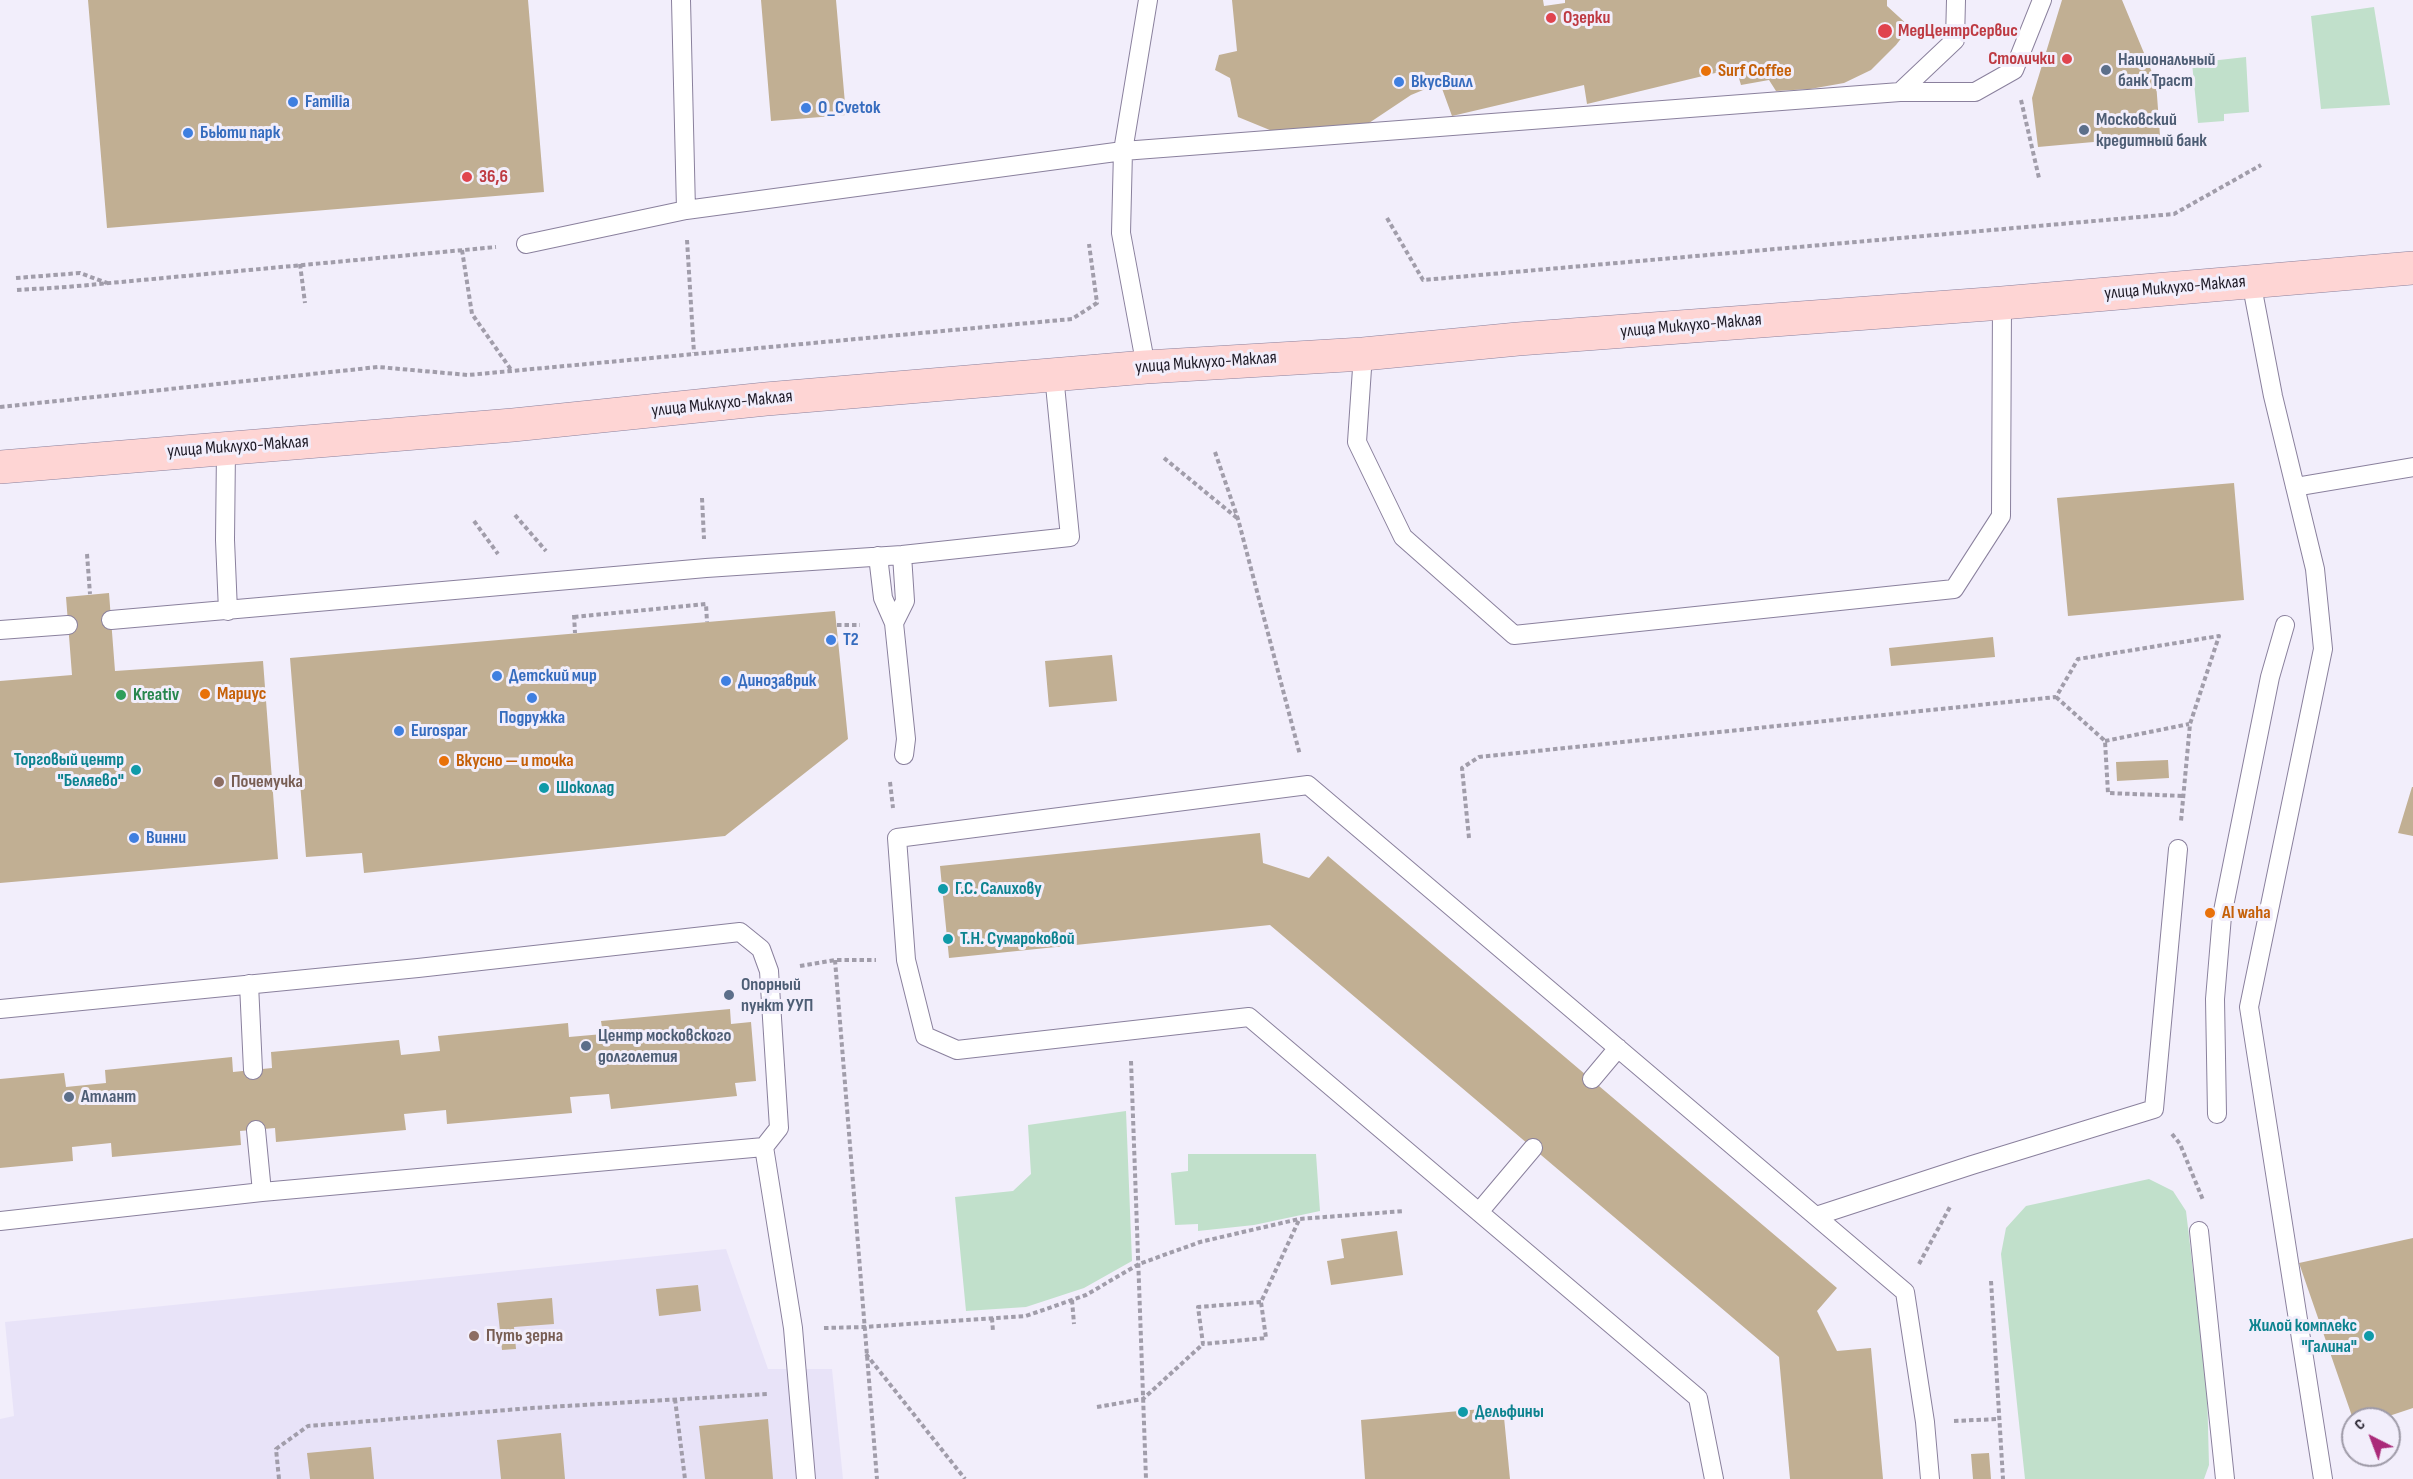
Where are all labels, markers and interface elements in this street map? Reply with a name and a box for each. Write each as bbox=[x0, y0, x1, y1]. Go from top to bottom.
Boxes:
place label: Озерки bbox=[1563, 7, 1610, 29]
marker: Озерки bbox=[1544, 11, 1558, 25]
place label: МедЦентрСервис bbox=[1898, 20, 2018, 42]
marker: МедЦентрСервис bbox=[1876, 22, 1894, 40]
place label: Столички bbox=[1988, 48, 2055, 70]
place label: Национальный банк Траст bbox=[2118, 49, 2215, 92]
marker: Столички bbox=[2060, 52, 2074, 66]
place label: Surf Coffee bbox=[1718, 60, 1792, 82]
marker: Национальный банк Траст bbox=[2099, 63, 2113, 77]
marker: Surf Coffee bbox=[1699, 64, 1713, 78]
place label: ВкусВилл bbox=[1411, 71, 1473, 93]
marker: ВкусВилл bbox=[1392, 75, 1406, 89]
place label: Familia bbox=[305, 91, 350, 113]
marker: Familia bbox=[286, 95, 300, 109]
place label: O_Cvetok bbox=[818, 97, 881, 119]
marker: O_Cvetok bbox=[799, 101, 813, 115]
place label: Московский кредитный банк bbox=[2096, 109, 2207, 152]
place label: Бьюти парк bbox=[200, 122, 280, 144]
marker: Московский кредитный банк bbox=[2077, 123, 2091, 137]
marker: Бьюти парк bbox=[181, 126, 195, 140]
place label: 36,6 bbox=[479, 166, 508, 188]
marker: 36,6 bbox=[460, 170, 474, 184]
street label: улица Миклухо-Маклая bbox=[2103, 271, 2247, 305]
street label: улица Миклухо-Маклая bbox=[1619, 309, 1763, 343]
street label: улица Миклухо-Маклая bbox=[1134, 347, 1278, 379]
street label: улица Миклухо-Маклая bbox=[650, 386, 794, 422]
street label: улица Миклухо-Маклая bbox=[166, 431, 310, 463]
place label: T2 bbox=[843, 629, 859, 651]
marker: T2 bbox=[824, 633, 838, 647]
place label: Детский мир bbox=[509, 665, 597, 687]
marker: Детский мир bbox=[490, 669, 504, 683]
place label: Динозаврик bbox=[738, 670, 816, 692]
marker: Динозаврик bbox=[719, 674, 733, 688]
place label: Мариус bbox=[217, 683, 266, 705]
place label: Kreativ bbox=[133, 684, 179, 706]
marker: Мариус bbox=[198, 687, 212, 701]
marker: Kreativ bbox=[114, 688, 128, 702]
marker: Подружка bbox=[525, 691, 539, 705]
place label: Подружка bbox=[499, 707, 565, 729]
place label: Eurospar bbox=[411, 720, 468, 742]
marker: Eurospar bbox=[392, 724, 406, 738]
place label: Торговый центр "Беляево" bbox=[14, 749, 124, 792]
place label: Вкусно — и точка bbox=[456, 750, 574, 772]
marker: Вкусно — и точка bbox=[437, 754, 451, 768]
marker: Торговый центр "Беляево" bbox=[129, 763, 143, 777]
place label: Почемучка bbox=[231, 771, 303, 793]
marker: Почемучка bbox=[212, 775, 226, 789]
place label: Шоколад bbox=[556, 777, 614, 799]
marker: Шоколад bbox=[537, 781, 551, 795]
place label: Винни bbox=[146, 827, 186, 849]
marker: Винни bbox=[127, 831, 141, 845]
place label: Г.С. Салихову bbox=[955, 878, 1042, 900]
marker: Г.С. Салихову bbox=[936, 882, 950, 896]
place label: Al waha bbox=[2222, 902, 2271, 924]
marker: Al waha bbox=[2203, 906, 2217, 920]
place label: Т.Н. Сумароковой bbox=[960, 928, 1075, 950]
marker: Т.Н. Сумароковой bbox=[941, 932, 955, 946]
place label: Опорный пункт УУП bbox=[741, 974, 813, 1016]
marker: Опорный пункт УУП bbox=[722, 988, 736, 1002]
place label: Центр московского долголетия bbox=[598, 1025, 731, 1068]
marker: Центр московского долголетия bbox=[579, 1039, 593, 1053]
place label: Атлант bbox=[81, 1086, 136, 1108]
marker: Атлант bbox=[62, 1090, 76, 1104]
place label: Жилой комплекс "Галина" bbox=[2249, 1315, 2357, 1358]
place label: Путь зерна bbox=[486, 1325, 563, 1347]
marker: Путь зерна bbox=[467, 1329, 481, 1343]
marker: Жилой комплекс "Галина" bbox=[2362, 1329, 2376, 1343]
place label: Дельфины bbox=[1475, 1401, 1544, 1423]
marker: Дельфины bbox=[1456, 1405, 1470, 1419]
north arrow bbox=[2341, 1407, 2401, 1467]
text: С bbox=[2351, 1415, 2369, 1435]

